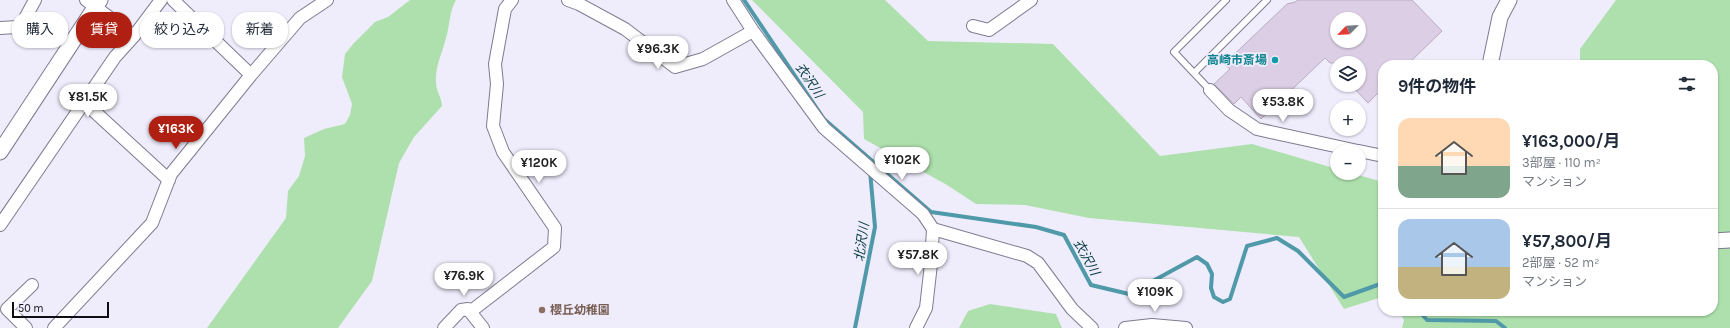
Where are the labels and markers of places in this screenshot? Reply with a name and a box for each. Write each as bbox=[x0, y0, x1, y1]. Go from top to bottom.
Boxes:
pin: ¥96.3K bbox=[625, 36, 691, 70]
place label: 高崎市斎場 bbox=[1207, 53, 1267, 67]
marker: 高崎市斎場 bbox=[1270, 55, 1280, 65]
pin: ¥81.5K bbox=[55, 84, 121, 118]
pin: ¥53.8K bbox=[1250, 89, 1316, 123]
pin: ¥163K bbox=[148, 116, 204, 150]
pin: ¥102K bbox=[874, 147, 930, 181]
pin: ¥120K bbox=[511, 150, 567, 184]
pin: ¥57.8K bbox=[885, 242, 951, 276]
pin: ¥76.9K bbox=[431, 263, 497, 297]
pin: ¥109K bbox=[1127, 279, 1183, 313]
place label: 櫻丘幼稚園 bbox=[550, 303, 610, 317]
marker: 櫻丘幼稚園 bbox=[537, 305, 547, 315]

